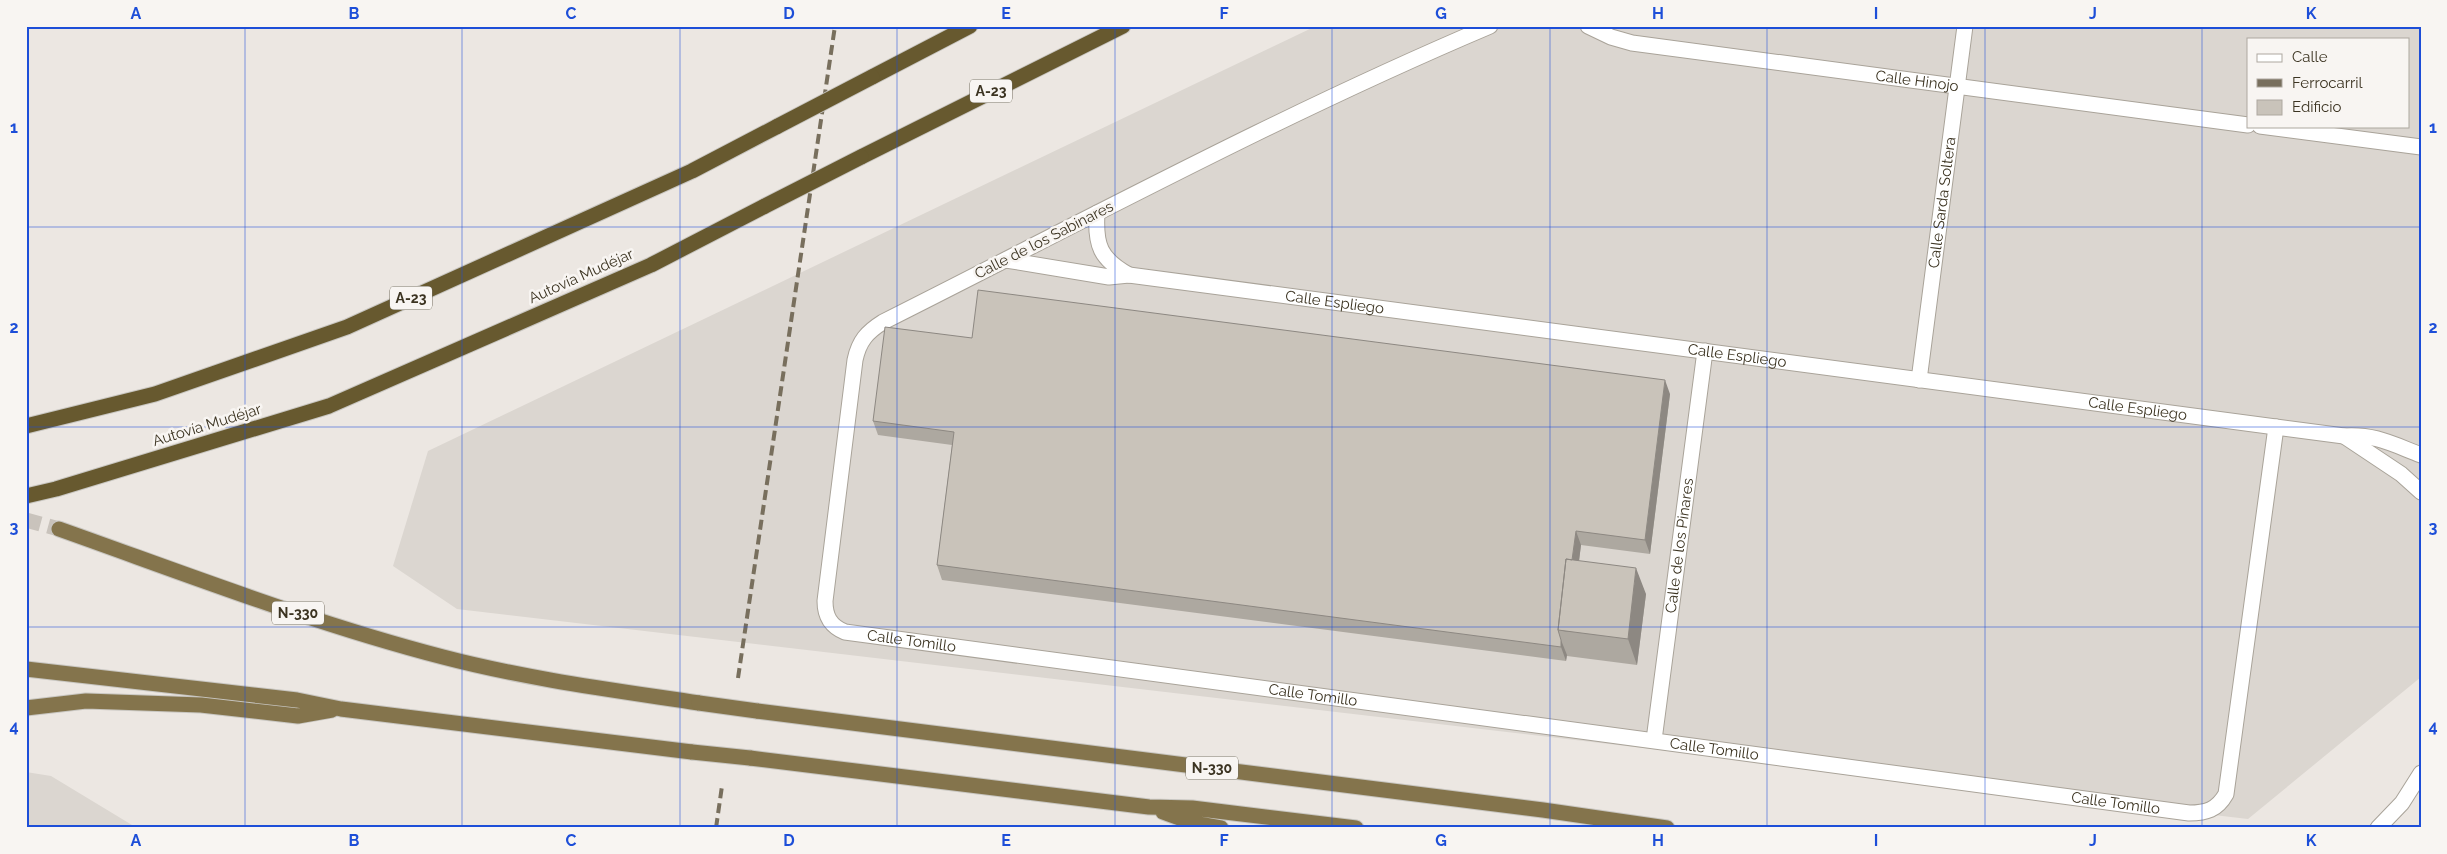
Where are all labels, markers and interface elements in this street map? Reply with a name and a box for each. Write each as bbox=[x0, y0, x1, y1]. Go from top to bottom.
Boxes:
text: A bbox=[131, 4, 142, 23]
text: B bbox=[349, 4, 360, 23]
text: C bbox=[566, 4, 577, 23]
text: D bbox=[783, 4, 795, 23]
text: E bbox=[1001, 4, 1011, 23]
text: F bbox=[1219, 4, 1229, 23]
text: G bbox=[1435, 4, 1447, 23]
text: H bbox=[1652, 4, 1664, 23]
text: I bbox=[1874, 4, 1878, 23]
text: J bbox=[2089, 4, 2097, 23]
text: K bbox=[2306, 4, 2317, 23]
legend bbox=[2247, 38, 2410, 128]
text: Calle bbox=[2292, 48, 2328, 66]
street label: Calle Hinojo bbox=[1874, 67, 1960, 95]
text: Ferrocarril bbox=[2292, 74, 2364, 92]
road number: A-23 bbox=[970, 80, 1012, 102]
text: Edificio bbox=[2292, 98, 2342, 116]
text: 1 bbox=[10, 118, 18, 137]
text: 1 bbox=[2429, 118, 2437, 137]
street label: Calle Sarda Soltera bbox=[1925, 136, 1960, 269]
street label: Calle de los Sabinares bbox=[972, 197, 1116, 283]
street label: Autovía Mudéjar bbox=[526, 245, 637, 307]
road number: A-23 bbox=[390, 286, 432, 310]
street label: Calle Espliego bbox=[1284, 287, 1385, 318]
text: 2 bbox=[9, 318, 19, 337]
text: 2 bbox=[2428, 318, 2438, 337]
street label: Calle Espliego bbox=[1687, 340, 1788, 371]
street label: Calle Espliego bbox=[2087, 393, 2188, 424]
street label: Autovía Mudéjar bbox=[150, 400, 264, 450]
street label: Calle de los Pinares bbox=[1662, 477, 1697, 614]
text: 3 bbox=[10, 518, 19, 537]
text: 3 bbox=[2429, 518, 2438, 537]
road number: N-330 bbox=[272, 602, 324, 624]
street label: Calle Tomillo bbox=[866, 626, 957, 656]
street label: Calle Tomillo bbox=[1267, 680, 1359, 710]
text: 4 bbox=[9, 717, 19, 736]
text: 4 bbox=[2428, 717, 2438, 736]
street label: Calle Tomillo bbox=[1669, 734, 1760, 764]
road number: N-330 bbox=[1186, 756, 1238, 780]
street label: Calle Tomillo bbox=[2070, 788, 2161, 818]
text: A bbox=[131, 831, 142, 850]
text: B bbox=[349, 831, 360, 850]
text: C bbox=[566, 831, 577, 850]
text: D bbox=[783, 831, 795, 850]
text: E bbox=[1001, 831, 1011, 850]
text: F bbox=[1219, 831, 1229, 850]
text: G bbox=[1435, 831, 1447, 850]
text: H bbox=[1652, 831, 1664, 850]
text: I bbox=[1874, 831, 1878, 850]
text: J bbox=[2089, 831, 2097, 850]
text: K bbox=[2306, 831, 2317, 850]

